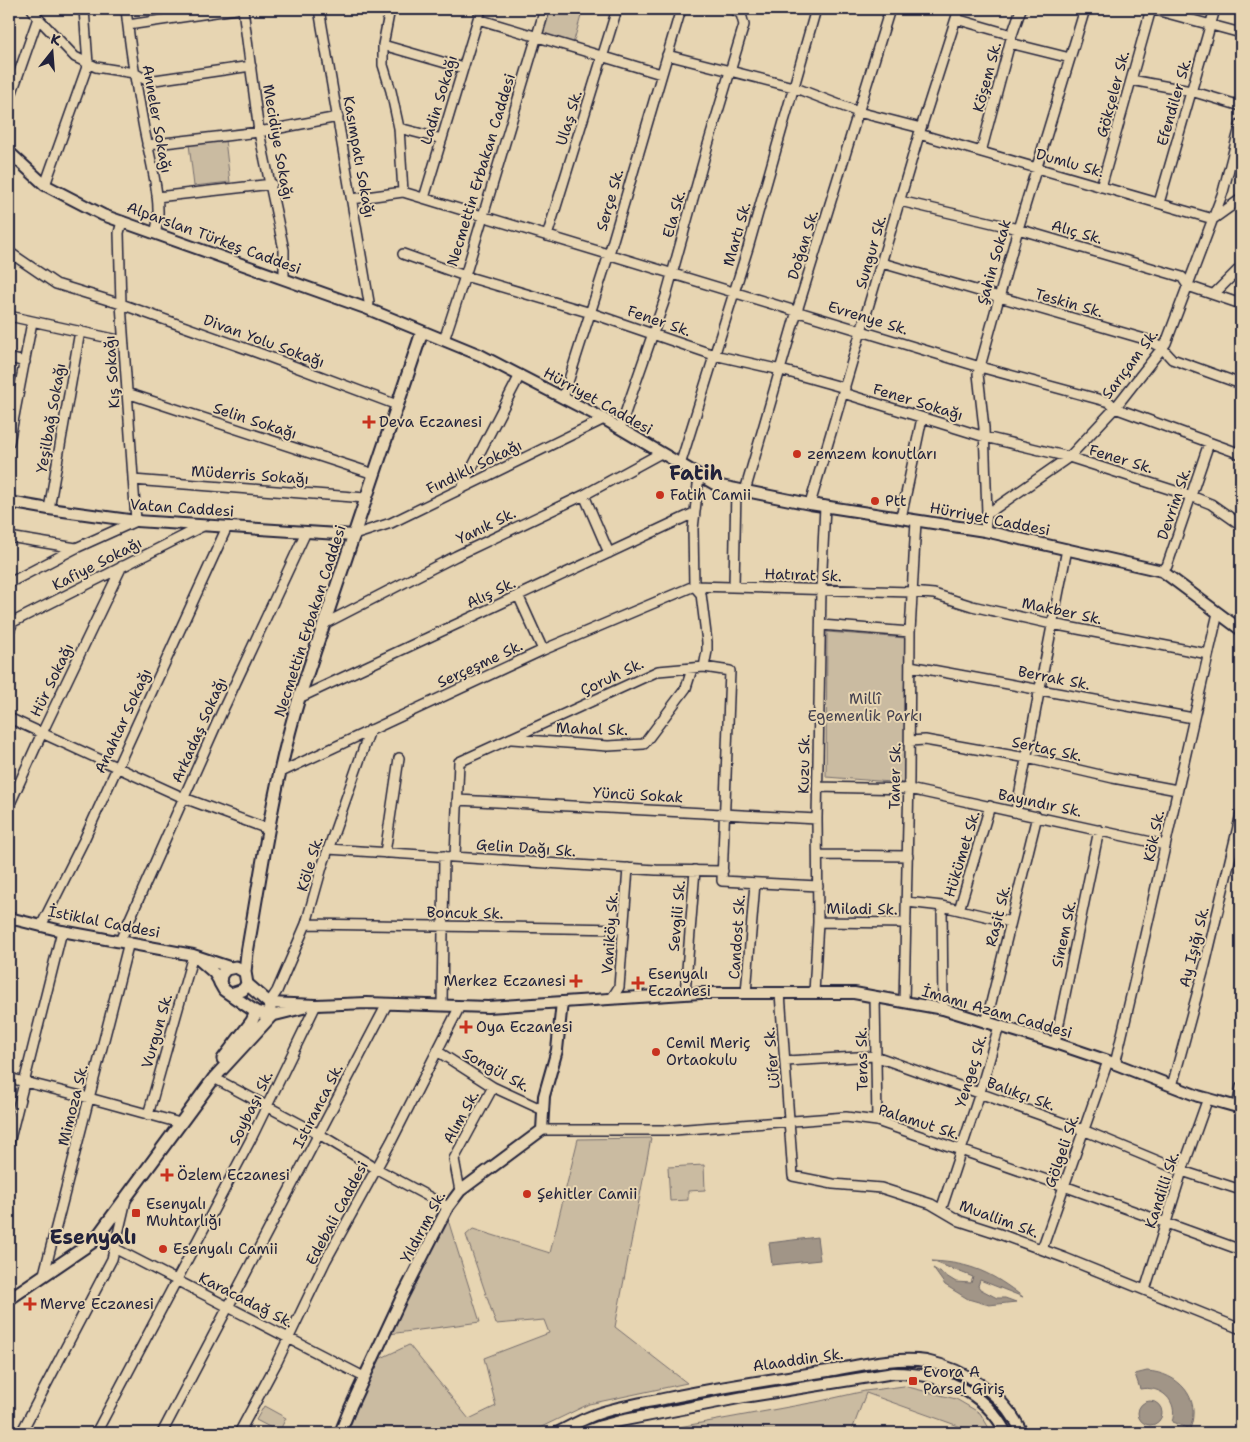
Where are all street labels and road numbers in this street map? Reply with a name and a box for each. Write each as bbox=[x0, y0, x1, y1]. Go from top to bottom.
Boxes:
street label: Köşem Sk. bbox=[968, 39, 1006, 114]
street label: Gökçeler Sk. bbox=[1092, 48, 1134, 140]
street label: Ladin Sokağı bbox=[416, 53, 462, 147]
street label: Efendiler Sk. bbox=[1152, 56, 1196, 148]
street label: Anneler Sokağı bbox=[138, 63, 176, 175]
street label: Necmettin Erbakan Caddesi bbox=[442, 71, 520, 269]
street label: Mecidiye Sokağı bbox=[258, 83, 298, 201]
street label: Ulaş Sk. bbox=[551, 88, 587, 148]
street label: Kasımpatı Sokağı bbox=[338, 94, 380, 220]
street label: Dumlu Sk. bbox=[1034, 144, 1106, 182]
street label: Serçe Sk. bbox=[592, 166, 628, 233]
street label: Ela Sk. bbox=[658, 188, 690, 240]
street label: Alparslan Türkeş Caddesi bbox=[124, 197, 304, 279]
street label: Martı Sk. bbox=[718, 199, 756, 269]
street label: Doğan Sk. bbox=[783, 208, 823, 282]
street label: Sungur Sk. bbox=[851, 213, 891, 291]
street label: Alıç Sk. bbox=[1049, 215, 1105, 249]
street label: Şahin Sokak bbox=[972, 217, 1016, 307]
street label: Teskin Sk. bbox=[1033, 284, 1105, 322]
street label: Evrenye Sk. bbox=[825, 296, 911, 340]
street label: Fener Sk. bbox=[625, 301, 694, 341]
street label: Divan Yolu Sokağı bbox=[201, 310, 327, 372]
street label: Sarıçam Sk. bbox=[1097, 325, 1163, 403]
street label: Kış Sokağı bbox=[99, 335, 125, 409]
street label: Yeşilbağ Sokağı bbox=[31, 361, 71, 475]
street label: Hürriyet Caddesi bbox=[540, 363, 656, 439]
street label: Fener Sokağı bbox=[870, 379, 966, 425]
street label: Selin Sokağı bbox=[211, 398, 299, 444]
street label: Fındıklı Sokağı bbox=[423, 435, 525, 499]
street label: Fener Sk. bbox=[1087, 440, 1156, 478]
street label: Müderris Sokağı bbox=[191, 461, 309, 489]
street label: Devrim Sk. bbox=[1152, 465, 1196, 543]
street label: Vatan Caddesi bbox=[129, 494, 235, 522]
street label: Hürriyet Caddesi bbox=[928, 498, 1052, 540]
street label: Yanık Sk. bbox=[453, 503, 519, 549]
street label: Necmettin Erbakan Caddesi bbox=[269, 522, 351, 720]
street label: Kafiye Sokağı bbox=[49, 533, 145, 595]
street label: Hatırat Sk. bbox=[764, 564, 842, 586]
street label: Alış Sk. bbox=[463, 573, 519, 613]
street label: Makber Sk. bbox=[1020, 593, 1104, 629]
street label: Serçeşme Sk. bbox=[434, 635, 526, 693]
street label: Hür Sokağı bbox=[26, 640, 78, 720]
street label: Çoruh Sk. bbox=[577, 654, 647, 700]
street label: Berrak Sk. bbox=[1016, 661, 1092, 695]
street label: Anahtar Sokağı bbox=[90, 665, 156, 777]
street label: Arkadaş Sokağı bbox=[167, 674, 231, 786]
street label: Mahal Sk. bbox=[556, 718, 629, 740]
street label: Sertaç Sk. bbox=[1010, 732, 1084, 766]
street label: Kuzu Sk. bbox=[793, 734, 815, 794]
street label: Taner Sk. bbox=[884, 742, 906, 809]
street label: Yüncü Sokak bbox=[592, 783, 684, 807]
street label: Bayındır Sk. bbox=[996, 784, 1084, 822]
street label: Hükümet Sk. bbox=[939, 808, 985, 900]
street label: Kök Sk. bbox=[1139, 808, 1169, 864]
street label: Köle Sk. bbox=[292, 834, 328, 894]
street label: Gelin Dağı Sk. bbox=[475, 835, 577, 861]
street label: Sevgili Sk. bbox=[664, 879, 690, 953]
street label: Raşit Sk. bbox=[981, 883, 1015, 949]
street label: Vaniköy Sk. bbox=[597, 891, 623, 975]
street label: Candost Sk. bbox=[724, 894, 750, 980]
street label: Miladi Sk. bbox=[826, 898, 898, 920]
street label: Sinem Sk. bbox=[1047, 898, 1081, 969]
street label: İstiklal Caddesi bbox=[46, 901, 162, 943]
street label: Boncuk Sk. bbox=[426, 902, 504, 924]
street label: Ay Işığı Sk. bbox=[1174, 904, 1214, 989]
street label: İmamı Azam Caddesi bbox=[920, 981, 1074, 1043]
street label: Vurgun Sk. bbox=[137, 991, 177, 1071]
street label: Lüfer Sk. bbox=[759, 1026, 785, 1090]
street label: Teras Sk. bbox=[851, 1027, 873, 1091]
street label: Yengeç Sk. bbox=[950, 1032, 992, 1110]
street label: Songül Sk. bbox=[459, 1043, 533, 1097]
street label: Istıranca Sk. bbox=[288, 1060, 348, 1151]
street label: Mimoza Sk. bbox=[53, 1062, 93, 1148]
street label: Soybaşı Sk. bbox=[224, 1067, 278, 1149]
street label: Balıkçı Sk. bbox=[984, 1072, 1058, 1116]
street label: Alım Sk. bbox=[438, 1087, 484, 1147]
street label: Palamut Sk. bbox=[876, 1099, 962, 1145]
street label: Gölgeli Sk. bbox=[1040, 1112, 1084, 1190]
street label: Kandilli Sk. bbox=[1140, 1149, 1184, 1231]
street label: Edebali Caddesi bbox=[301, 1158, 373, 1268]
street label: Yıldırım Sk. bbox=[396, 1187, 450, 1266]
street label: Muallim Sk. bbox=[956, 1195, 1042, 1243]
street label: Karacadağ Sk. bbox=[195, 1268, 297, 1332]
street label: Alaaddin Sk. bbox=[751, 1344, 845, 1376]

